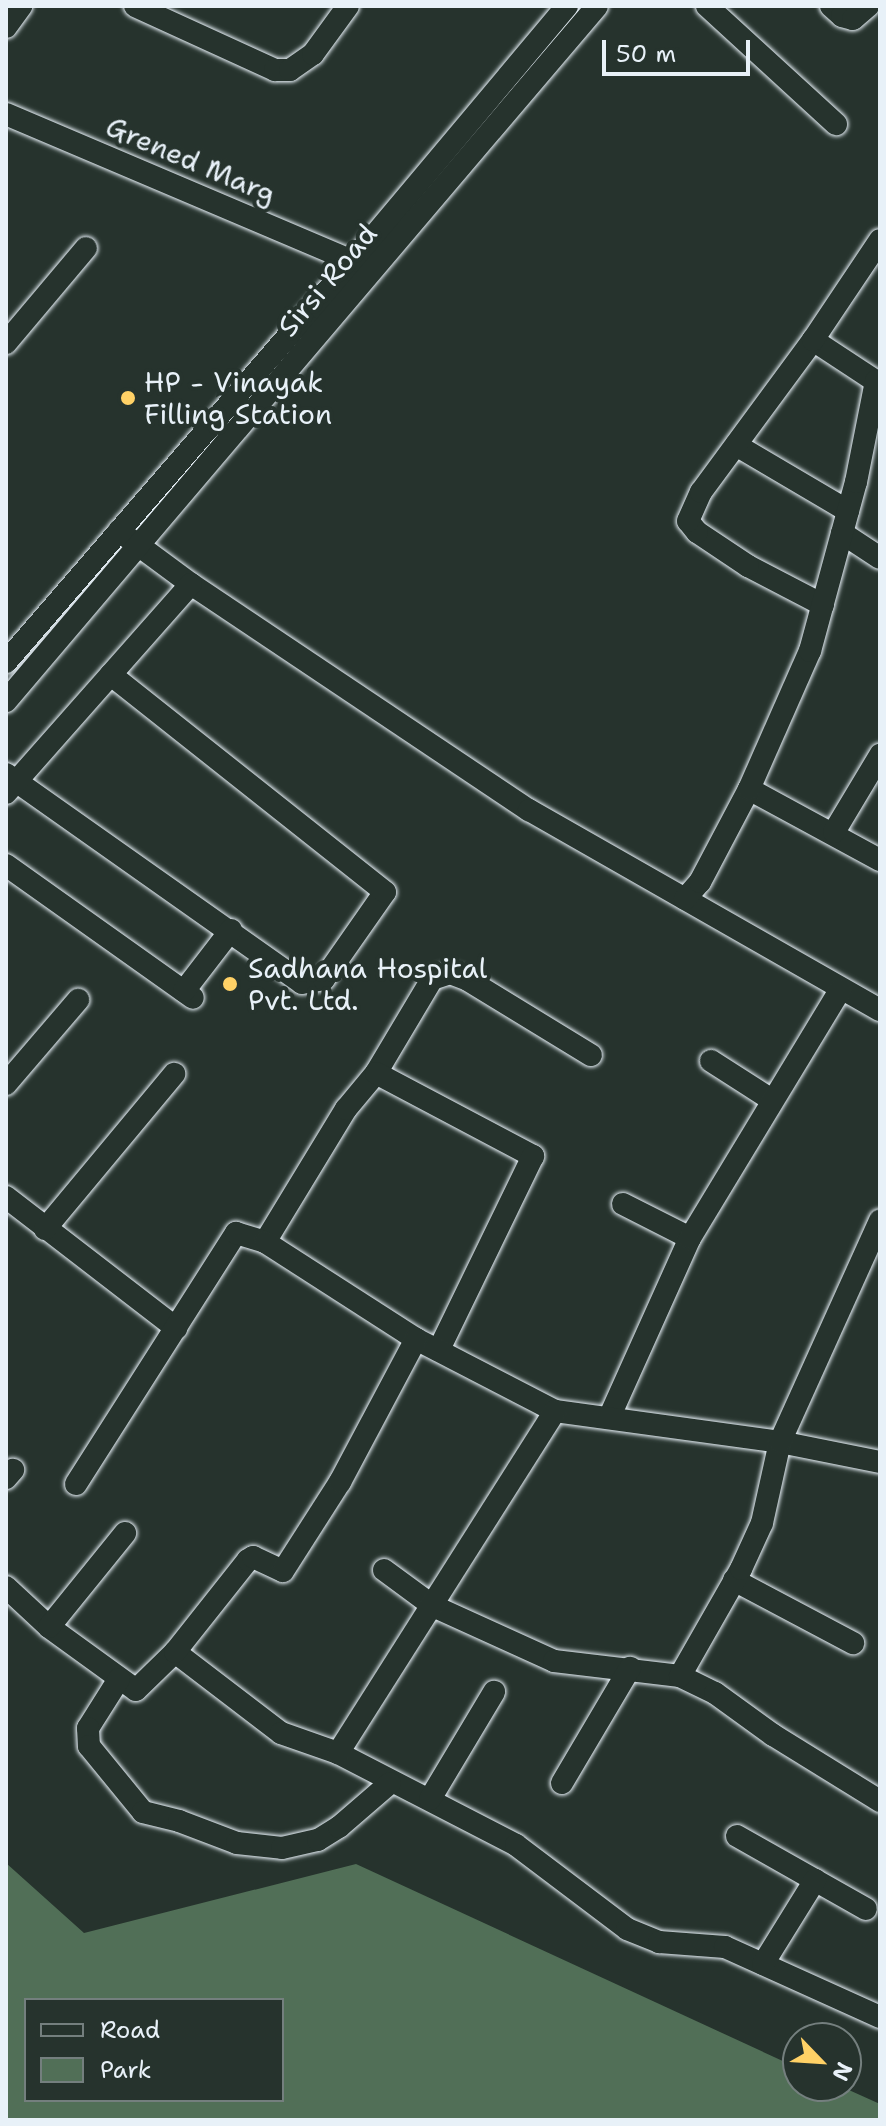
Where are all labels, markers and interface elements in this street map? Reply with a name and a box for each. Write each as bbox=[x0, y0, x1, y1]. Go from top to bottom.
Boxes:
scale bar bbox=[606, 24, 754, 74]
text: 50 m bbox=[616, 38, 676, 70]
street label: Grened Marg bbox=[101, 109, 281, 211]
street label: Sirsi Road bbox=[270, 217, 384, 343]
place label: HP - Vinayak Filling Station bbox=[144, 365, 332, 431]
marker: HP - Vinayak Filling Station bbox=[119, 389, 137, 407]
place label: Sadhana Hospital Pvt. Ltd. bbox=[248, 951, 487, 1017]
marker: Sadhana Hospital Pvt. Ltd. bbox=[219, 973, 241, 995]
legend bbox=[24, 1998, 284, 2102]
text: Road bbox=[100, 2014, 160, 2046]
north arrow bbox=[782, 2022, 862, 2102]
text: Park bbox=[100, 2054, 152, 2086]
text: N bbox=[826, 2057, 859, 2086]

